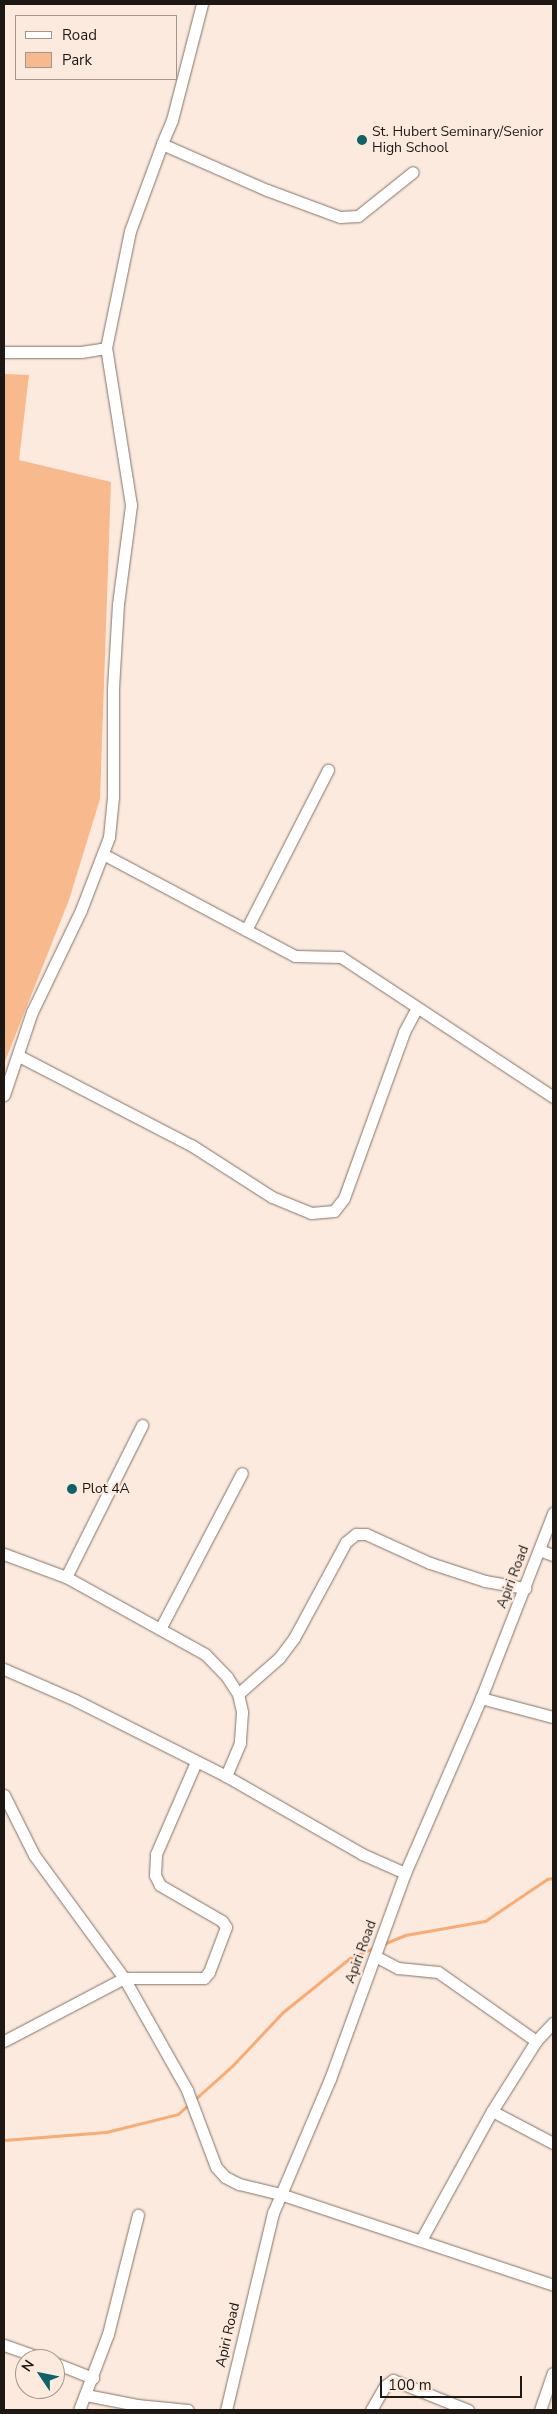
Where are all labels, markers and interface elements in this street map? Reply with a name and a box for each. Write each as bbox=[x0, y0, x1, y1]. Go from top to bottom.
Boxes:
legend bbox=[15, 15, 178, 80]
text: Road bbox=[62, 25, 97, 45]
text: Park bbox=[62, 50, 92, 70]
place label: St. Hubert Seminary/Senior High School bbox=[372, 124, 543, 156]
marker: St. Hubert Seminary/Senior High School bbox=[356, 134, 368, 146]
place label: Plot 4A bbox=[82, 1481, 130, 1497]
marker: Plot 4A bbox=[66, 1483, 78, 1495]
street label: Apiri Road bbox=[493, 1543, 533, 1611]
street label: Apiri Road bbox=[342, 1918, 380, 1986]
street label: Apiri Road bbox=[212, 2301, 244, 2369]
north arrow bbox=[15, 2349, 65, 2399]
text: N bbox=[17, 2356, 39, 2376]
scale bar bbox=[382, 2366, 524, 2398]
text: 100 m bbox=[388, 2375, 432, 2395]

